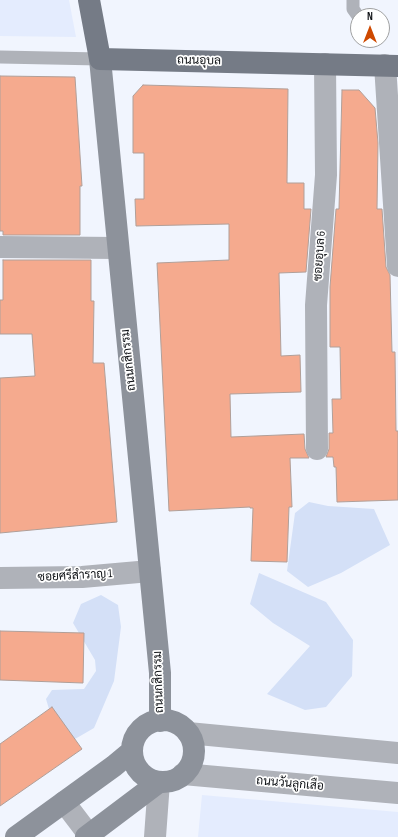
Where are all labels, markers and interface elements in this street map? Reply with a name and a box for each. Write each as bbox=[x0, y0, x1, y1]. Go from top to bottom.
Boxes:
north arrow bbox=[350, 8, 390, 48]
text: N bbox=[367, 10, 373, 23]
street label: ถนนอุบล bbox=[177, 53, 221, 69]
street label: ซอยอุบล 6 bbox=[311, 230, 329, 282]
street label: ถนนกสิกรรม bbox=[119, 328, 139, 392]
street label: ซอยศรีสำราญ 1 bbox=[37, 567, 113, 585]
street label: ถนนกสิกรรม bbox=[151, 651, 167, 713]
street label: ถนนวันลูกเสือ bbox=[256, 774, 324, 794]

